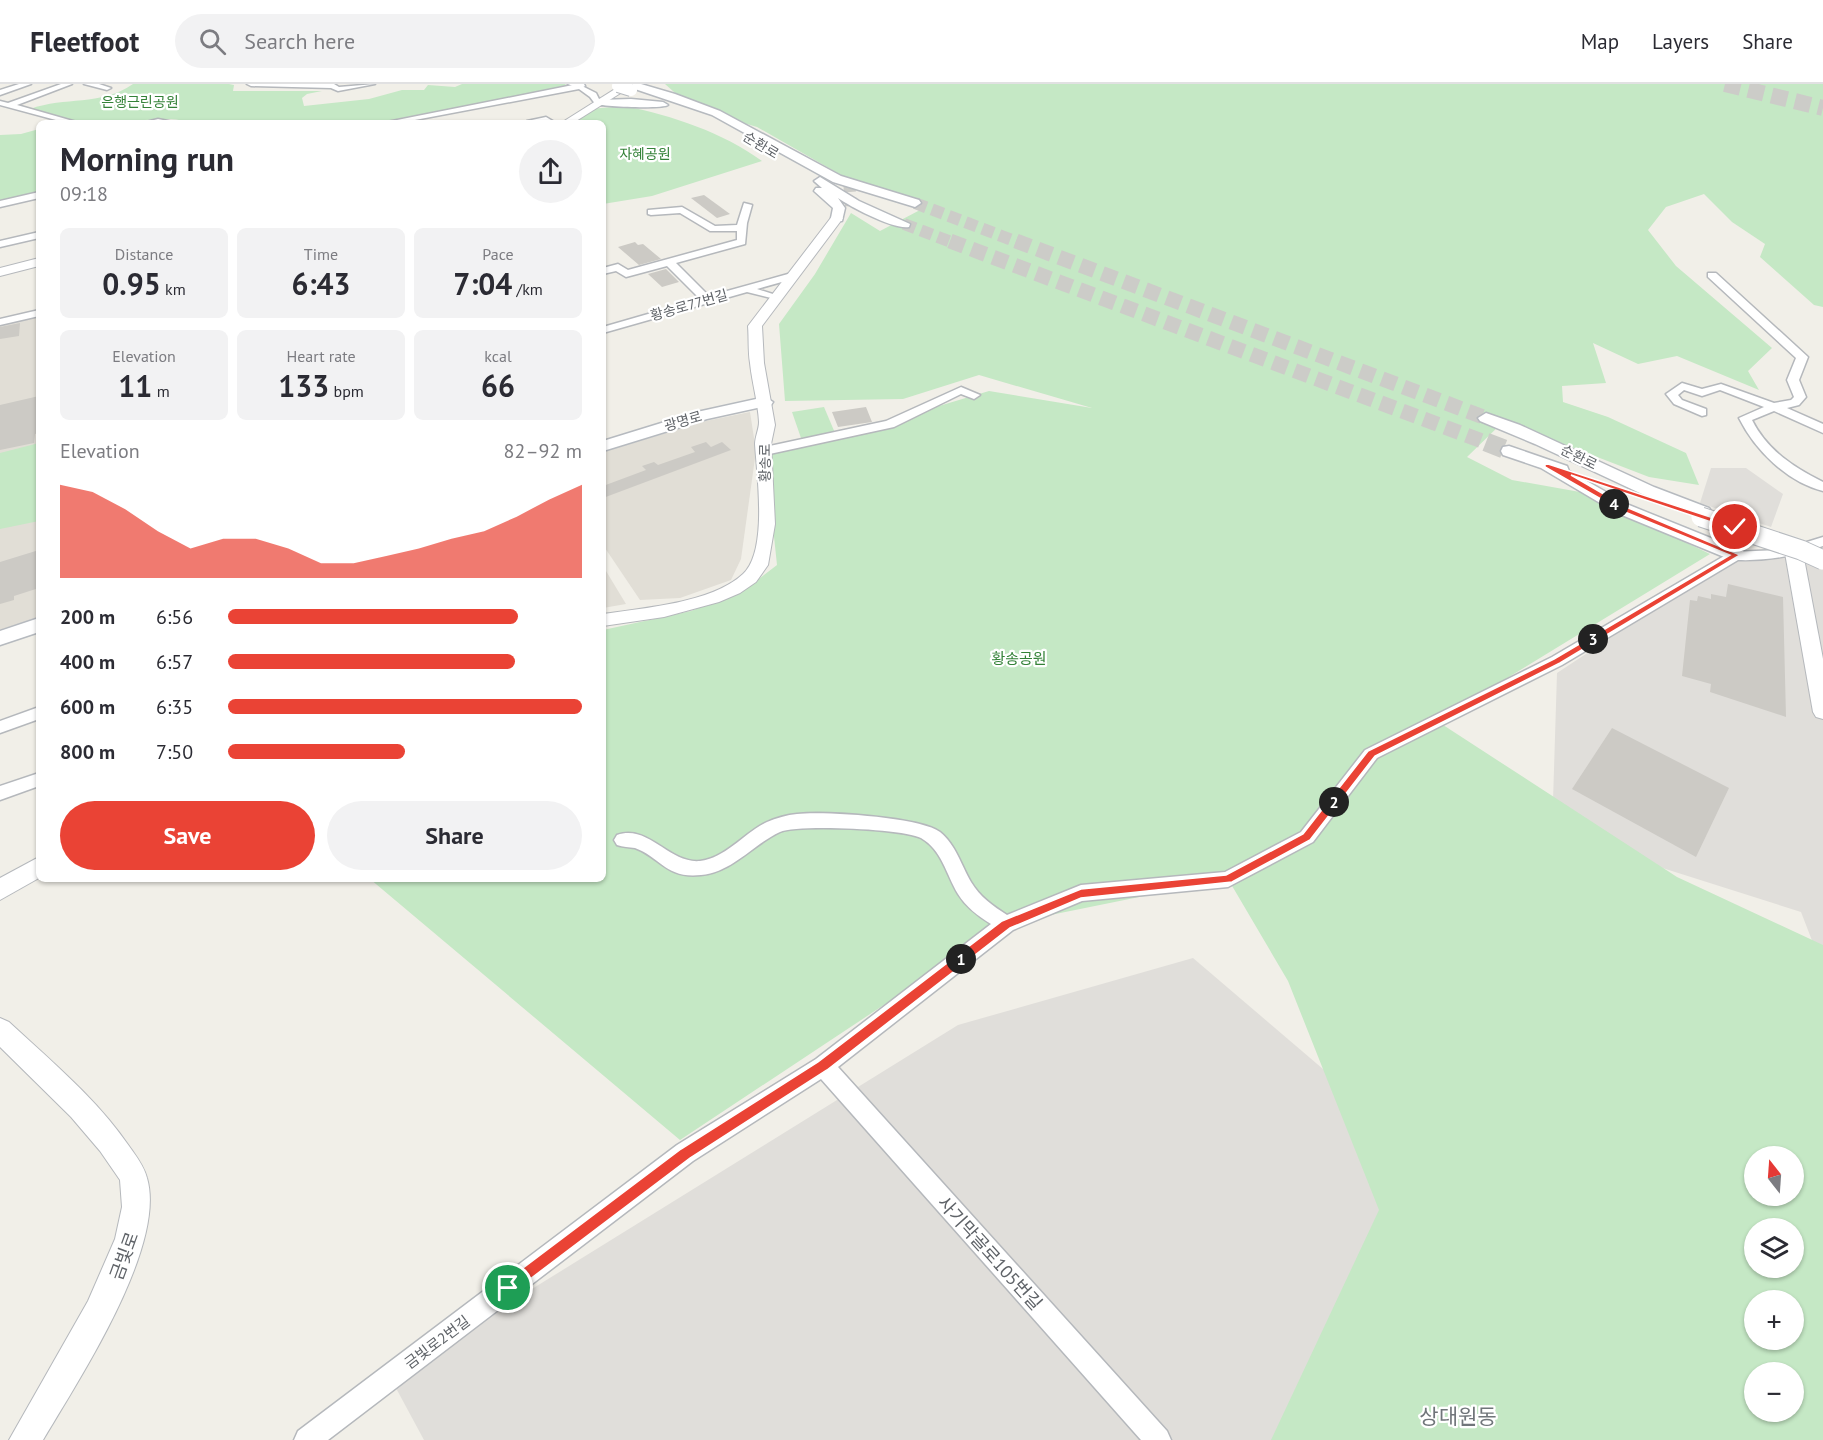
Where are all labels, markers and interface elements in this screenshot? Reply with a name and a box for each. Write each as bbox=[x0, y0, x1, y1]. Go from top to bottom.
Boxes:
search box bbox=[175, 14, 595, 68]
text: Fleetfoot bbox=[30, 23, 139, 60]
icon: search bbox=[196, 25, 229, 58]
text: Search here bbox=[244, 27, 355, 55]
text: Map bbox=[1581, 28, 1619, 55]
text: Layers bbox=[1652, 28, 1709, 55]
text: Share bbox=[1742, 28, 1793, 55]
park label: 은행근린공원 bbox=[101, 93, 179, 111]
street label: 순환로 bbox=[740, 127, 782, 163]
text: Morning run bbox=[60, 137, 234, 180]
button: share bbox=[519, 140, 582, 203]
park label: 자혜공원 bbox=[619, 145, 671, 163]
text: 09:18 bbox=[60, 181, 108, 207]
text: Distance bbox=[115, 244, 173, 264]
text: Time bbox=[304, 244, 338, 264]
text: Pace bbox=[482, 244, 514, 264]
text: 0.95 bbox=[102, 264, 161, 303]
text: 6:43 bbox=[291, 264, 351, 303]
text: 7:04 bbox=[453, 264, 512, 303]
text: km bbox=[161, 279, 186, 299]
text: /km bbox=[512, 279, 543, 299]
street label: 황송로77번길 bbox=[648, 285, 730, 325]
text: Elevation bbox=[112, 346, 176, 366]
text: Heart rate bbox=[286, 346, 356, 366]
text: kcal bbox=[484, 346, 512, 366]
text: 11 bbox=[118, 366, 152, 405]
text: 133 bbox=[278, 366, 329, 405]
text: 66 bbox=[481, 366, 515, 405]
text: m bbox=[152, 381, 170, 401]
text: bpm bbox=[329, 381, 364, 401]
street label: 광명로 bbox=[662, 407, 704, 435]
text: Elevation bbox=[60, 438, 140, 464]
text: 82–92 m bbox=[504, 438, 582, 464]
street label: 순환로 bbox=[1558, 440, 1600, 474]
street label: 황송로 bbox=[756, 444, 774, 482]
pin: 4 bbox=[1599, 489, 1629, 519]
text: 4 bbox=[1609, 494, 1619, 514]
pin bbox=[1709, 501, 1760, 552]
icon: check bbox=[1718, 510, 1751, 543]
text: 200 m bbox=[60, 604, 115, 630]
text: 6:56 bbox=[156, 604, 193, 630]
pin: 3 bbox=[1578, 624, 1608, 654]
text: 3 bbox=[1588, 629, 1598, 649]
text: 400 m bbox=[60, 649, 115, 675]
text: 6:57 bbox=[156, 649, 193, 675]
park label: 황송공원 bbox=[991, 649, 1047, 668]
text: 600 m bbox=[60, 694, 115, 720]
text: 6:35 bbox=[156, 694, 193, 720]
text: 800 m bbox=[60, 739, 115, 765]
text: 7:50 bbox=[156, 739, 193, 765]
pin: 2 bbox=[1319, 787, 1349, 817]
text: 2 bbox=[1329, 792, 1339, 812]
button: Save bbox=[60, 801, 315, 870]
button: Share bbox=[327, 801, 582, 870]
pin: 1 bbox=[946, 944, 976, 974]
text: 1 bbox=[956, 949, 966, 969]
north arrow bbox=[1744, 1146, 1804, 1206]
map controls bbox=[1744, 1146, 1804, 1422]
street label: 사기막골로105번길 bbox=[933, 1191, 1047, 1315]
button: layers bbox=[1744, 1218, 1804, 1278]
street label: 금빛로 bbox=[105, 1229, 143, 1283]
pin bbox=[482, 1262, 533, 1313]
icon: arrive bbox=[491, 1271, 524, 1304]
button: + bbox=[1744, 1290, 1804, 1350]
street label: 금빛로2번길 bbox=[400, 1311, 474, 1373]
button: − bbox=[1744, 1362, 1804, 1422]
district label: 상대원동 bbox=[1419, 1403, 1497, 1430]

